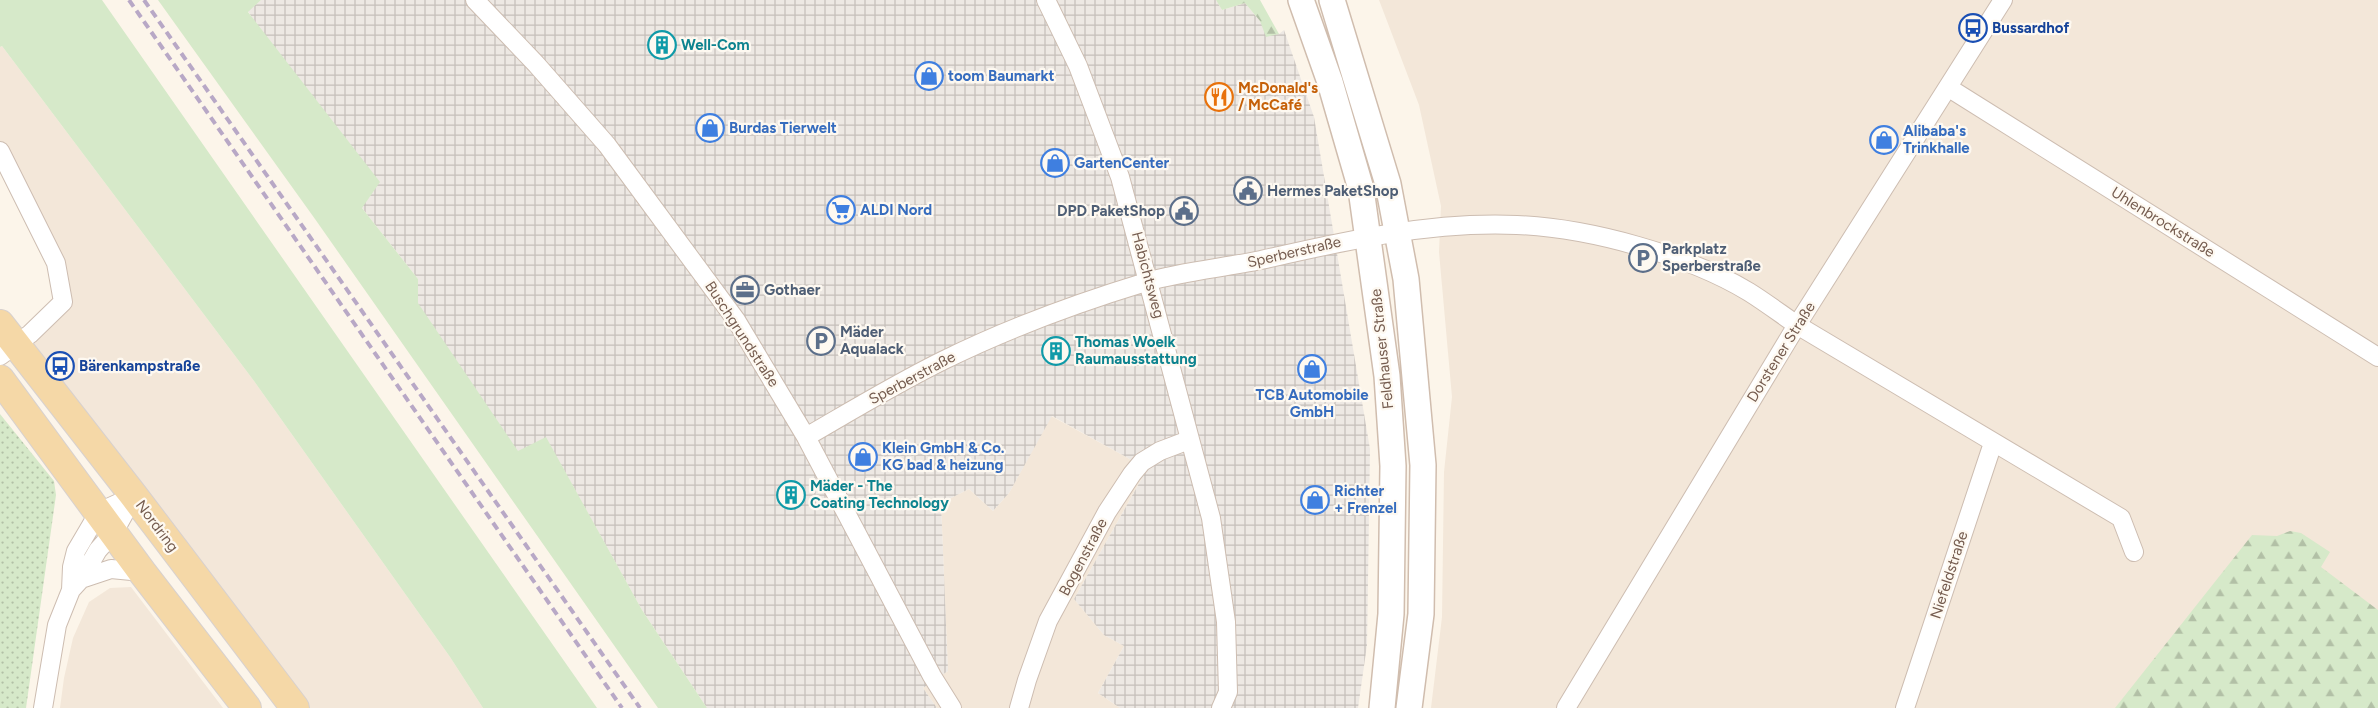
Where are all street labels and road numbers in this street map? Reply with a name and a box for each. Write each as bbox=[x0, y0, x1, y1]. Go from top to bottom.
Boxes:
street label: Uhlenbrockstraße bbox=[2108, 183, 2218, 261]
street label: Habichtsweg bbox=[1128, 230, 1168, 320]
street label: Sperberstraße bbox=[1245, 232, 1343, 272]
street label: Buschgrundstraße bbox=[701, 278, 783, 390]
street label: Feldhauser Straße bbox=[1367, 288, 1397, 410]
street label: Dorstener Straße bbox=[1743, 299, 1819, 405]
street label: Sperberstraße bbox=[866, 348, 958, 408]
street label: Nordring bbox=[132, 497, 182, 555]
street label: Bogenstraße bbox=[1055, 515, 1111, 599]
street label: Niefeldstraße bbox=[1926, 529, 1972, 621]

